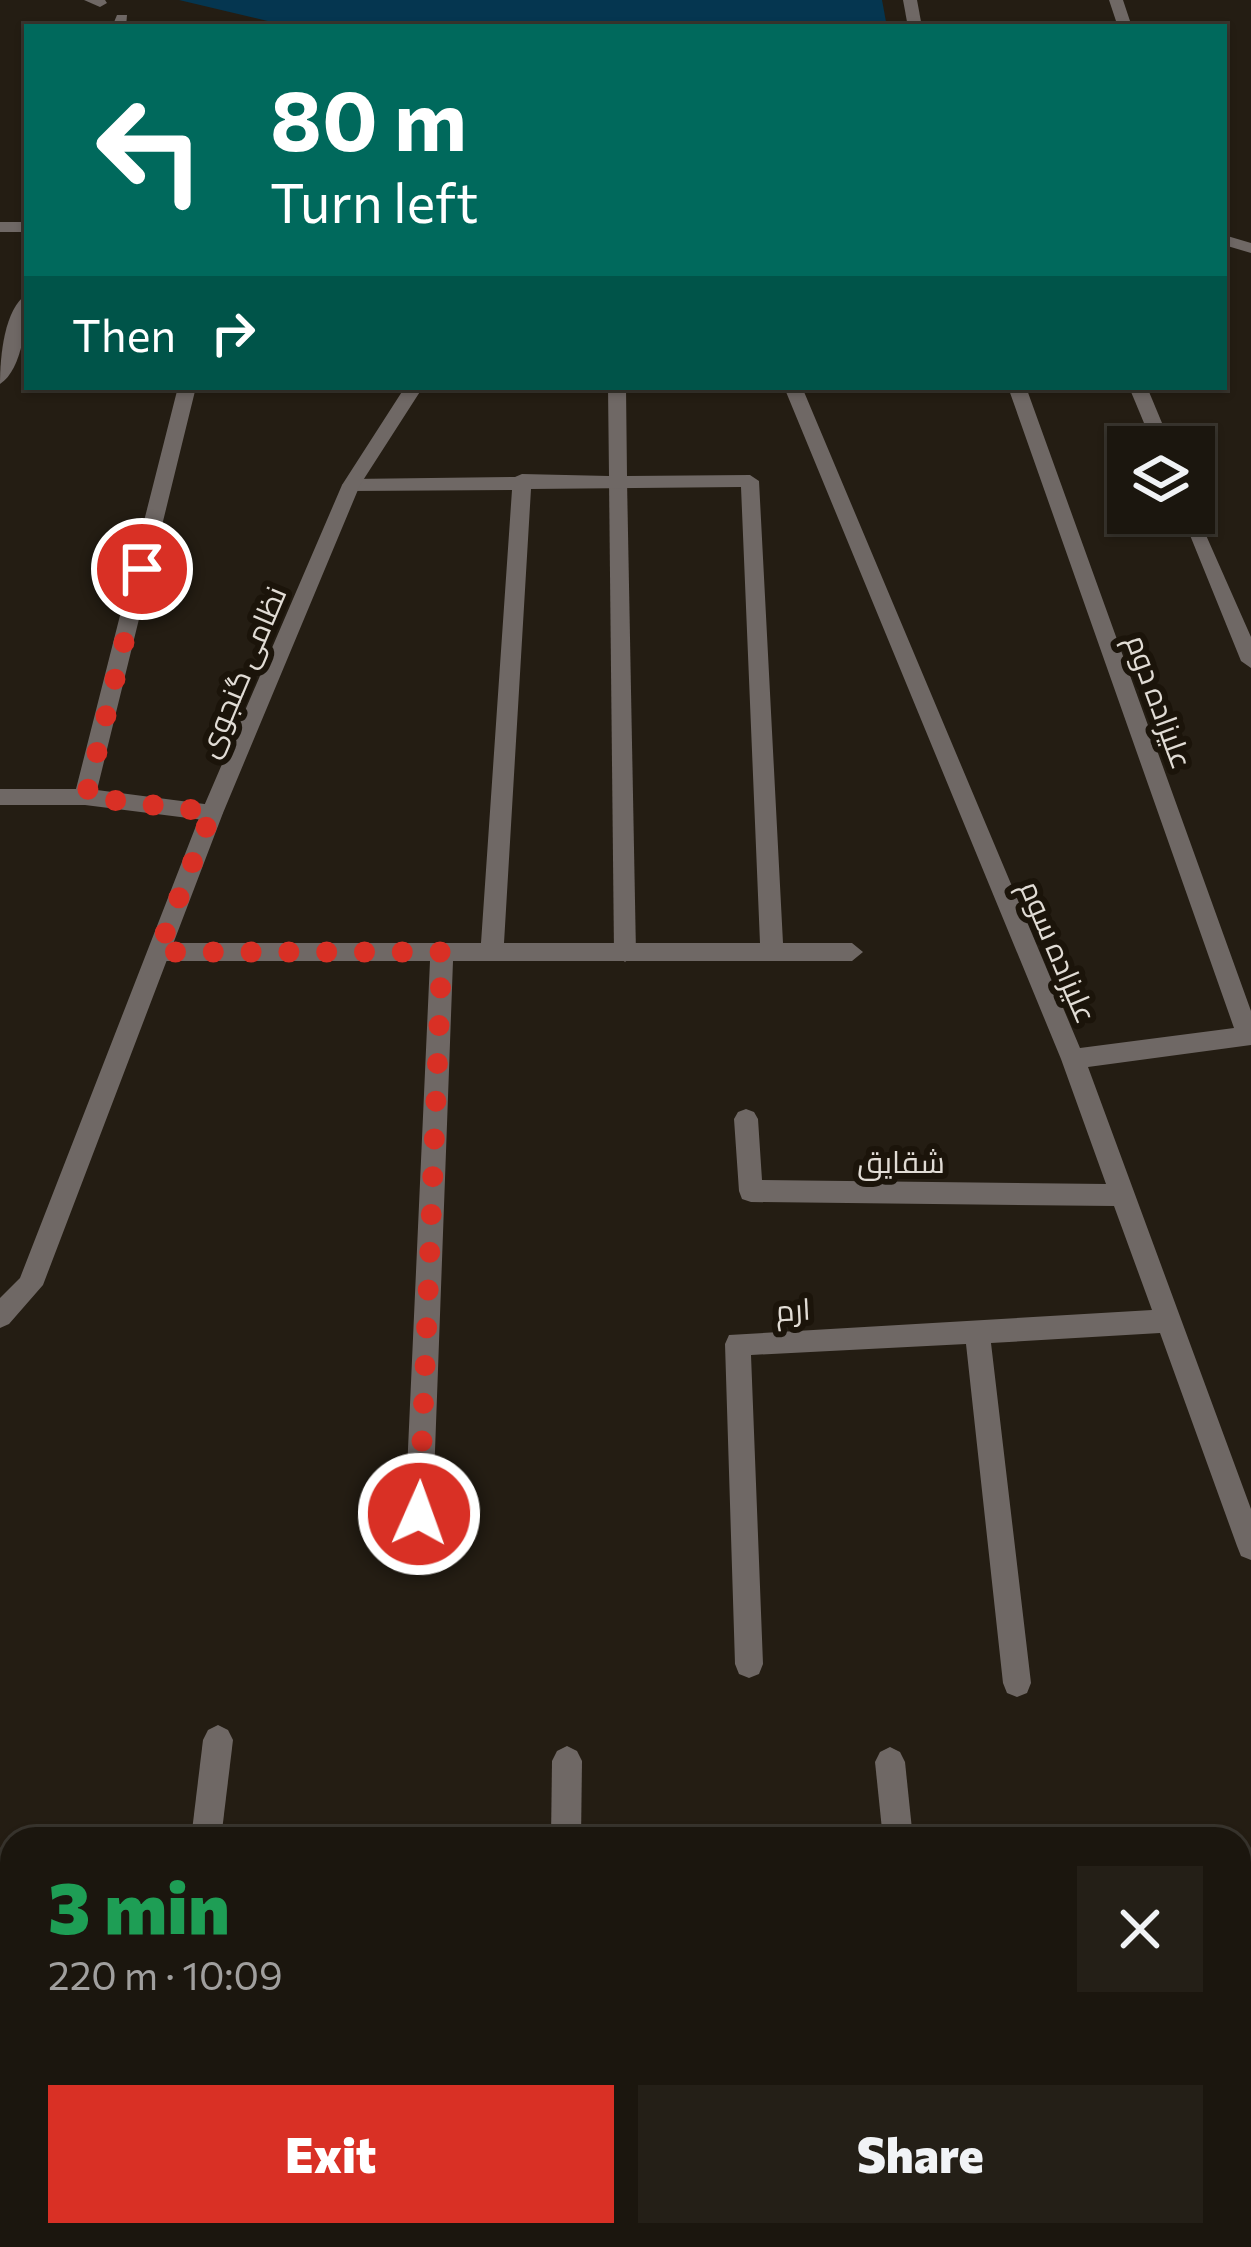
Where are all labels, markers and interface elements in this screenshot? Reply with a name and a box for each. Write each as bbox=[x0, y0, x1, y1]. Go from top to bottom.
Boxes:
text: 80 m bbox=[270, 66, 467, 168]
icon: left bbox=[72, 72, 228, 228]
text: Turn left bbox=[270, 168, 478, 234]
icon: right bbox=[200, 300, 266, 366]
text: Then bbox=[72, 306, 176, 361]
map controls bbox=[1107, 426, 1215, 534]
button: layers bbox=[1107, 426, 1215, 534]
pin bbox=[91, 518, 193, 620]
icon: arrive bbox=[109, 536, 175, 602]
street label: نظامی گنجوی bbox=[187, 580, 294, 763]
street label: علیزاده دوم bbox=[1116, 629, 1202, 775]
street label: علیزاده سوم bbox=[1010, 874, 1107, 1030]
street label: شقایق bbox=[857, 1142, 945, 1181]
street label: ارم bbox=[775, 1289, 812, 1331]
position arrow bbox=[356, 1451, 482, 1577]
text: 3 min bbox=[48, 1861, 230, 1949]
button: close bbox=[1077, 1866, 1203, 1992]
text: 220 m · 10:09 bbox=[48, 1950, 283, 1998]
button: Exit bbox=[48, 2085, 614, 2223]
button: Share bbox=[638, 2085, 1203, 2223]

